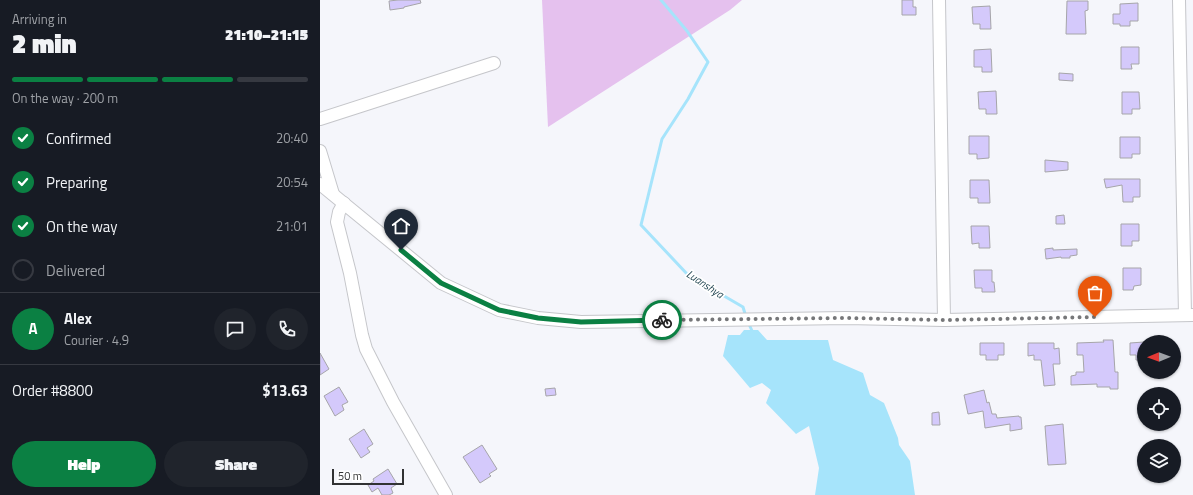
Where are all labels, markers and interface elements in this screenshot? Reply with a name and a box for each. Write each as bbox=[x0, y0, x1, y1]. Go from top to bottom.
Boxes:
text: Arriving in bbox=[12, 9, 67, 29]
text: 21:10–21:15 bbox=[225, 23, 308, 46]
text: 2 min bbox=[12, 24, 77, 63]
text: On the way · 200 m bbox=[12, 88, 118, 108]
icon: check bbox=[12, 127, 34, 149]
text: Confirmed bbox=[46, 127, 111, 150]
text: 20:40 bbox=[276, 128, 308, 148]
icon: check bbox=[12, 171, 34, 193]
text: Preparing bbox=[46, 171, 107, 194]
text: 20:54 bbox=[276, 172, 308, 192]
pin bbox=[384, 209, 418, 250]
icon: check bbox=[12, 215, 34, 237]
text: On the way bbox=[46, 215, 118, 238]
icon: home bbox=[390, 215, 412, 237]
text: 21:01 bbox=[276, 216, 308, 236]
text: Delivered bbox=[46, 259, 105, 282]
water label: Luanshya bbox=[683, 266, 727, 302]
pin bbox=[1078, 276, 1112, 317]
icon: bag bbox=[1084, 282, 1106, 304]
courier bbox=[642, 300, 682, 340]
text: Alex bbox=[64, 307, 92, 330]
button: chat bbox=[214, 308, 256, 350]
button: phone bbox=[266, 308, 308, 350]
icon: bike bbox=[651, 309, 673, 331]
text: A bbox=[28, 317, 38, 340]
text: Courier · 4.9 bbox=[64, 330, 129, 350]
north arrow bbox=[1137, 335, 1181, 379]
map controls bbox=[1137, 335, 1181, 483]
text: Order #8800 bbox=[12, 379, 93, 402]
text: $13.63 bbox=[262, 379, 308, 402]
button: locate bbox=[1137, 387, 1181, 431]
button: layers bbox=[1137, 439, 1181, 483]
button: Help bbox=[12, 441, 156, 487]
button: Share bbox=[164, 441, 308, 487]
scale bar bbox=[332, 467, 404, 486]
text: 50 m bbox=[338, 468, 362, 484]

